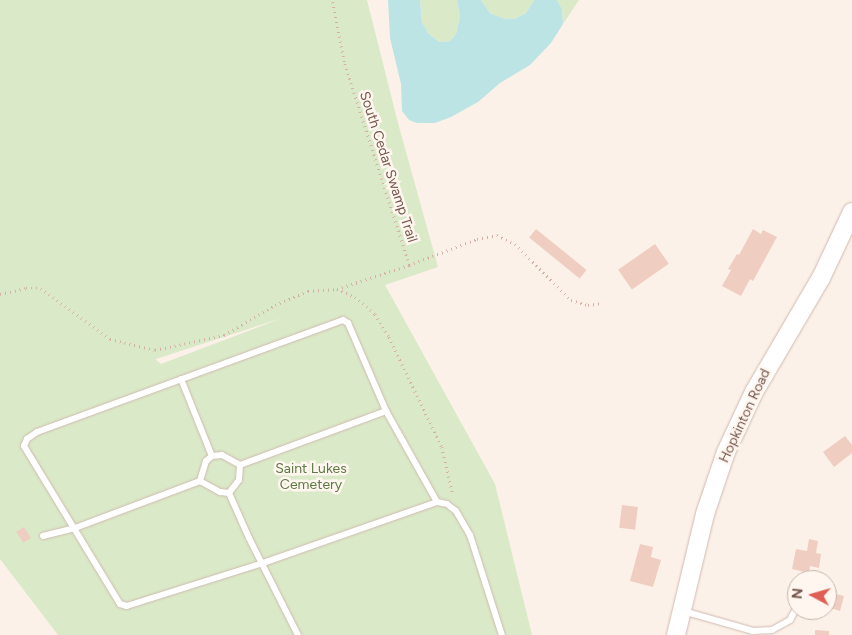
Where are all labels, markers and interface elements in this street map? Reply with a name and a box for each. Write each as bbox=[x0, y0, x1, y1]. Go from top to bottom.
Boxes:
street label: South Cedar Swamp Trail bbox=[356, 89, 420, 245]
street label: Hopkinton Road bbox=[716, 366, 774, 466]
park label: Saint Lukes Cemetery bbox=[275, 461, 347, 494]
north arrow bbox=[787, 570, 837, 620]
text: N bbox=[789, 587, 807, 600]

